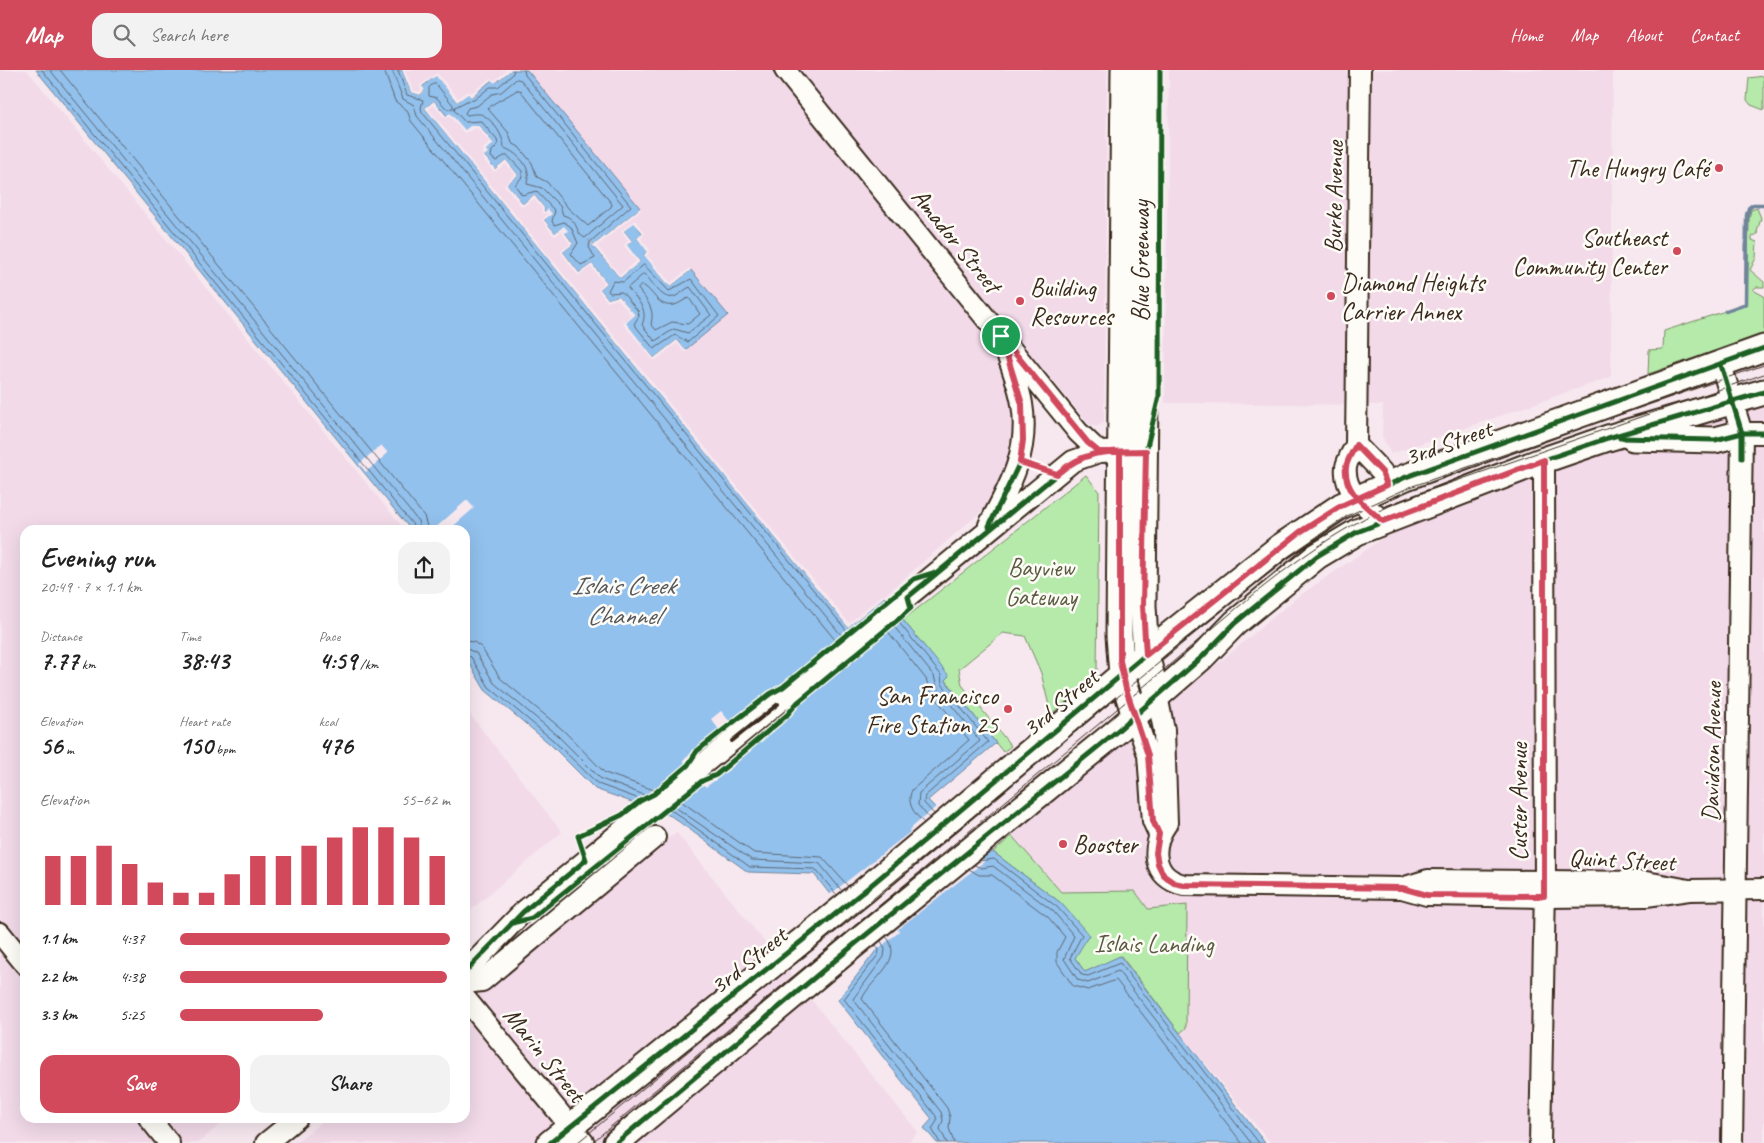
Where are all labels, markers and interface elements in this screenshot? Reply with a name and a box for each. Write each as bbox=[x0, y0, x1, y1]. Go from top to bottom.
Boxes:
search box bbox=[92, 13, 442, 58]
text: Map bbox=[25, 20, 62, 50]
icon: search bbox=[110, 21, 138, 49]
text: Search here bbox=[150, 23, 228, 47]
text: Home bbox=[1510, 24, 1543, 46]
text: Map bbox=[1571, 24, 1598, 46]
text: About bbox=[1626, 24, 1662, 46]
text: Contact bbox=[1690, 24, 1739, 46]
street label: Burke Avenue bbox=[1317, 139, 1351, 253]
place label: The Hungry Café bbox=[1566, 153, 1713, 185]
marker: The Hungry Café bbox=[1713, 162, 1725, 174]
street label: Amador Street bbox=[904, 182, 1011, 302]
street label: Blue Greenway bbox=[1125, 199, 1157, 322]
place label: Southeast Community Center bbox=[1512, 222, 1670, 283]
marker: Southeast Community Center bbox=[1671, 245, 1683, 257]
place label: Diamond Heights Carrier Annex bbox=[1341, 267, 1487, 328]
place label: Building Resources bbox=[1030, 272, 1115, 333]
marker: Diamond Heights Carrier Annex bbox=[1325, 290, 1337, 302]
marker: Building Resources bbox=[1014, 295, 1026, 307]
pin bbox=[980, 315, 1022, 357]
icon: arrive bbox=[987, 322, 1015, 350]
street label: 3rd Street bbox=[1401, 412, 1499, 473]
text: Evening run bbox=[40, 540, 155, 575]
button: share bbox=[398, 542, 450, 594]
park label: Bayview Gateway bbox=[1005, 552, 1079, 613]
water label: Islais Creek Channel bbox=[572, 569, 679, 632]
text: 20:49 · 7 × 1.1 km bbox=[40, 577, 142, 597]
text: Distance bbox=[40, 628, 82, 645]
text: Time bbox=[179, 628, 201, 645]
text: Pace bbox=[319, 628, 340, 645]
text: 7.77 bbox=[40, 645, 78, 677]
text: 38:43 bbox=[179, 645, 229, 677]
text: 4:59 bbox=[319, 645, 357, 677]
text: km bbox=[78, 656, 95, 673]
text: /km bbox=[357, 656, 378, 673]
street label: 3rd Street bbox=[1016, 660, 1108, 744]
place label: San Francisco Fire Station 25 bbox=[866, 680, 1000, 741]
street label: Davidson Avenue bbox=[1695, 680, 1729, 822]
marker: San Francisco Fire Station 25 bbox=[1002, 703, 1014, 715]
text: Elevation bbox=[40, 713, 83, 730]
text: Heart rate bbox=[179, 713, 230, 730]
text: kcal bbox=[319, 713, 337, 730]
text: 56 bbox=[40, 730, 63, 762]
text: 150 bbox=[179, 730, 213, 762]
text: 476 bbox=[319, 730, 353, 762]
text: m bbox=[63, 741, 74, 758]
text: bpm bbox=[213, 741, 235, 758]
street label: Custer Avenue bbox=[1503, 741, 1535, 861]
text: Elevation bbox=[40, 790, 89, 810]
text: 55–62 m bbox=[401, 790, 450, 810]
place label: Booster bbox=[1073, 829, 1140, 861]
marker: Booster bbox=[1057, 838, 1069, 850]
street label: Quint Street bbox=[1568, 841, 1678, 879]
street label: 3rd Street bbox=[704, 918, 796, 1002]
park label: Islais Landing bbox=[1094, 928, 1215, 960]
text: 1.1 km bbox=[40, 929, 77, 949]
text: 4:37 bbox=[120, 929, 145, 949]
text: 2.2 km bbox=[40, 967, 77, 987]
text: 4:38 bbox=[120, 967, 145, 987]
street label: Marin Street bbox=[496, 1000, 594, 1111]
text: 3.3 km bbox=[40, 1005, 77, 1025]
text: 5:25 bbox=[120, 1005, 145, 1025]
button: Save bbox=[40, 1055, 240, 1113]
button: Share bbox=[250, 1055, 450, 1113]

